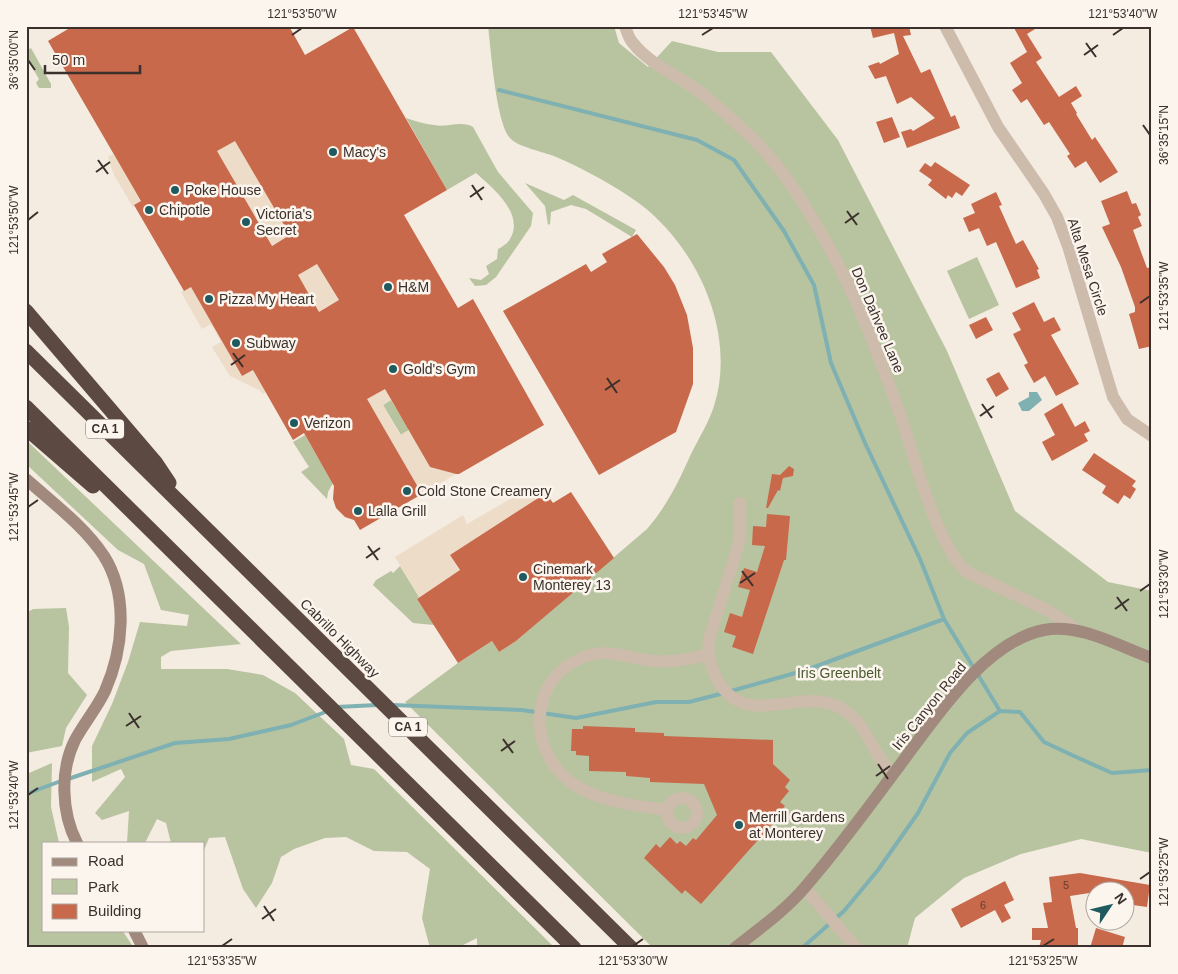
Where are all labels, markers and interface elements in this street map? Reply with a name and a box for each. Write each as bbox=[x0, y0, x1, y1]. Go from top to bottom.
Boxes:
text: 121°53'50"W bbox=[267, 7, 337, 21]
text: 121°53'45"W bbox=[678, 7, 748, 21]
text: 121°53'40"W bbox=[1088, 7, 1158, 21]
text: 36°35'00"N bbox=[7, 30, 21, 90]
scale bar bbox=[45, 42, 140, 74]
text: 50 m bbox=[52, 51, 85, 68]
text: 36°35'15"N bbox=[1157, 105, 1171, 165]
place label: Macy's bbox=[343, 144, 386, 160]
marker: Macy's bbox=[327, 146, 339, 158]
place label: Poke House bbox=[185, 182, 261, 198]
marker: Poke House bbox=[169, 184, 181, 196]
text: 121°53'50"W bbox=[7, 185, 21, 255]
place label: Chipotle bbox=[159, 202, 211, 218]
marker: Chipotle bbox=[143, 204, 155, 216]
place label: Victoria's Secret bbox=[256, 206, 312, 238]
marker: Victoria's Secret bbox=[240, 216, 252, 228]
street label: Alta Mesa Circle bbox=[1065, 216, 1111, 318]
text: 121°53'35"W bbox=[1157, 261, 1171, 331]
street label: Don Dahvee Lane bbox=[849, 265, 907, 375]
place label: H&M bbox=[398, 279, 429, 295]
marker: H&M bbox=[382, 281, 394, 293]
place label: Pizza My Heart bbox=[219, 291, 314, 307]
marker: Pizza My Heart bbox=[203, 293, 215, 305]
place label: Subway bbox=[246, 335, 296, 351]
marker: Subway bbox=[230, 337, 242, 349]
place label: Gold's Gym bbox=[403, 361, 476, 377]
marker: Gold's Gym bbox=[387, 363, 399, 375]
place label: Verizon bbox=[304, 415, 351, 431]
marker: Verizon bbox=[288, 417, 300, 429]
road number: CA 1 bbox=[86, 419, 124, 438]
text: 121°53'45"W bbox=[7, 472, 21, 542]
place label: Cold Stone Creamery bbox=[417, 483, 552, 499]
marker: Cold Stone Creamery bbox=[401, 485, 413, 497]
place label: Lalla Grill bbox=[368, 503, 426, 519]
marker: Lalla Grill bbox=[352, 505, 364, 517]
text: 121°53'30"W bbox=[1157, 549, 1171, 619]
place label: Cinemark Monterey 13 bbox=[533, 561, 611, 593]
marker: Cinemark Monterey 13 bbox=[517, 571, 529, 583]
street label: Cabrillo Highway bbox=[297, 595, 383, 681]
street label: Iris Canyon Road bbox=[889, 659, 969, 753]
park label: Iris Greenbelt bbox=[797, 665, 881, 681]
road number: CA 1 bbox=[389, 718, 427, 736]
text: 121°53'40"W bbox=[7, 760, 21, 830]
place label: Merrill Gardens at Monterey bbox=[749, 809, 845, 841]
marker: Merrill Gardens at Monterey bbox=[733, 819, 745, 831]
text: 121°53'25"W bbox=[1157, 837, 1171, 907]
legend bbox=[42, 842, 205, 932]
text: Road bbox=[88, 852, 124, 869]
text: Park bbox=[88, 878, 119, 895]
house number: 5 bbox=[1063, 879, 1069, 891]
north arrow bbox=[1086, 882, 1136, 932]
text: N bbox=[1111, 890, 1130, 907]
house number: 6 bbox=[980, 899, 986, 911]
text: Building bbox=[88, 902, 141, 919]
text: 121°53'35"W bbox=[187, 954, 257, 968]
text: 121°53'30"W bbox=[598, 954, 668, 968]
text: 121°53'25"W bbox=[1008, 954, 1078, 968]

